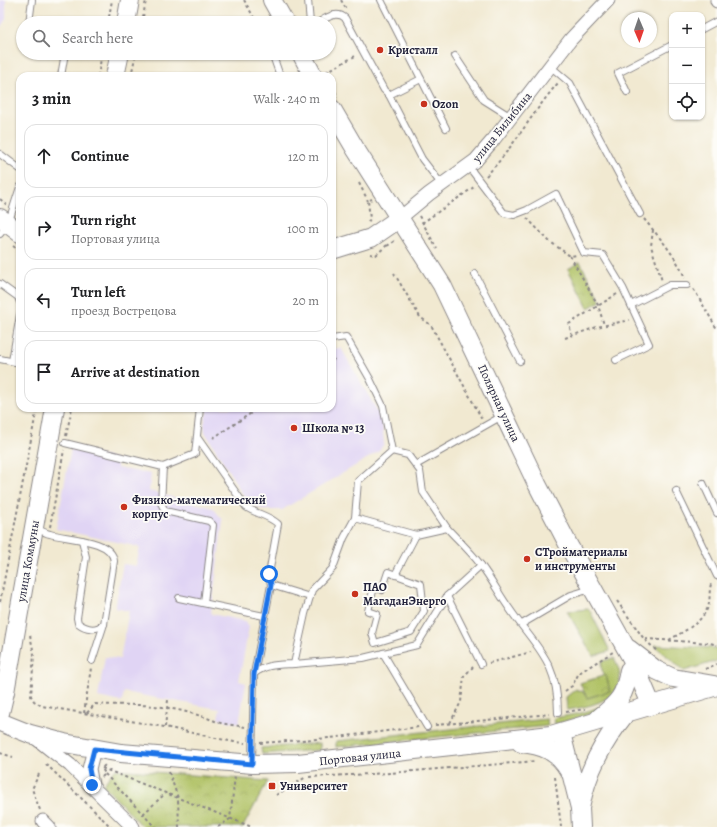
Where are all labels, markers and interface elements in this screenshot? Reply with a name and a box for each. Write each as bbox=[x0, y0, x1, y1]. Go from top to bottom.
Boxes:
north arrow bbox=[621, 12, 657, 48]
map controls bbox=[669, 12, 705, 120]
button: + bbox=[669, 12, 705, 48]
search box bbox=[16, 16, 336, 60]
icon: search bbox=[30, 27, 52, 49]
text: Search here bbox=[62, 28, 133, 48]
place label: Кристалл bbox=[388, 42, 438, 58]
marker: Кристалл bbox=[375, 45, 385, 55]
button: − bbox=[669, 48, 705, 84]
button: locate bbox=[669, 84, 705, 120]
text: 3 min bbox=[32, 87, 71, 110]
street label: улица Билибина bbox=[468, 88, 536, 166]
text: Walk · 240 m bbox=[253, 90, 320, 107]
place label: Ozon bbox=[432, 96, 459, 112]
marker: Ozon bbox=[419, 99, 429, 109]
icon: ahead bbox=[33, 145, 55, 167]
text: Continue bbox=[71, 146, 129, 166]
text: 120 m bbox=[288, 148, 319, 165]
text: Turn right bbox=[71, 210, 136, 230]
icon: right bbox=[33, 217, 55, 239]
text: 100 m bbox=[287, 220, 319, 237]
text: Портовая улица bbox=[71, 230, 160, 247]
text: Turn left bbox=[71, 282, 126, 302]
icon: left bbox=[33, 289, 55, 311]
text: 20 m bbox=[293, 292, 319, 309]
text: проезд Вострецова bbox=[71, 302, 177, 319]
icon: arrive bbox=[33, 361, 55, 383]
text: Arrive at destination bbox=[71, 362, 200, 382]
street label: Полярная улица bbox=[474, 362, 524, 445]
place label: Школа № 13 bbox=[302, 420, 364, 436]
marker: Школа № 13 bbox=[289, 423, 299, 433]
place label: Физико-математический корпус bbox=[132, 492, 266, 522]
marker: Физико-математический корпус bbox=[119, 502, 129, 512]
street label: улица Коммуны bbox=[13, 519, 43, 604]
place label: СТройматериалы и инструменты bbox=[535, 544, 627, 574]
marker: СТройматериалы и инструменты bbox=[522, 554, 532, 564]
route start bbox=[260, 565, 278, 583]
place label: ПАО МагаданЭнерго bbox=[363, 579, 446, 609]
marker: ПАО МагаданЭнерго bbox=[350, 589, 360, 599]
street label: Портовая улица bbox=[318, 745, 402, 769]
route end bbox=[83, 776, 101, 794]
place label: Университет bbox=[280, 778, 348, 794]
marker: Университет bbox=[267, 781, 277, 791]

